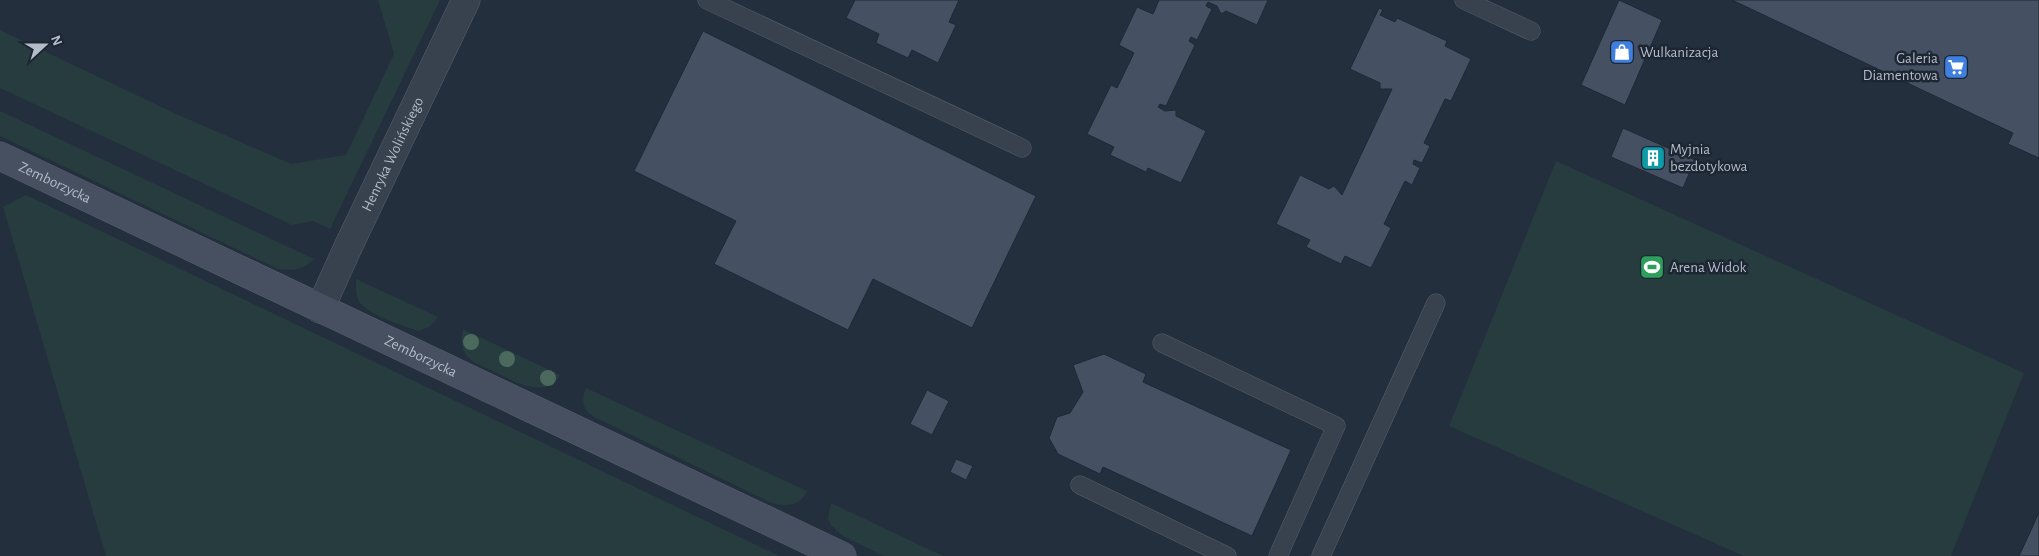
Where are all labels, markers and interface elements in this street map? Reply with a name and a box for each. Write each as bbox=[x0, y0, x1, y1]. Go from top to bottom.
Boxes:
north arrow bbox=[20, 20, 70, 70]
text: N bbox=[48, 34, 64, 48]
shop icon: Wulkanizacja bbox=[1609, 39, 1635, 65]
place label: Wulkanizacja bbox=[1640, 45, 1719, 60]
place label: Galeria Diamentowa bbox=[1863, 51, 1938, 83]
supermarket icon: Galeria Diamentowa bbox=[1943, 54, 1969, 80]
street label: Henryka Wolińskiego bbox=[359, 95, 426, 214]
place label: Myjnia bezdotykowa bbox=[1670, 142, 1748, 174]
building icon: Myjnia bezdotykowa bbox=[1640, 145, 1666, 171]
street label: Zemborzycka bbox=[17, 159, 94, 206]
sports icon: Arena Widok bbox=[1639, 254, 1665, 280]
place label: Arena Widok bbox=[1670, 260, 1747, 275]
street label: Zemborzycka bbox=[383, 332, 459, 379]

